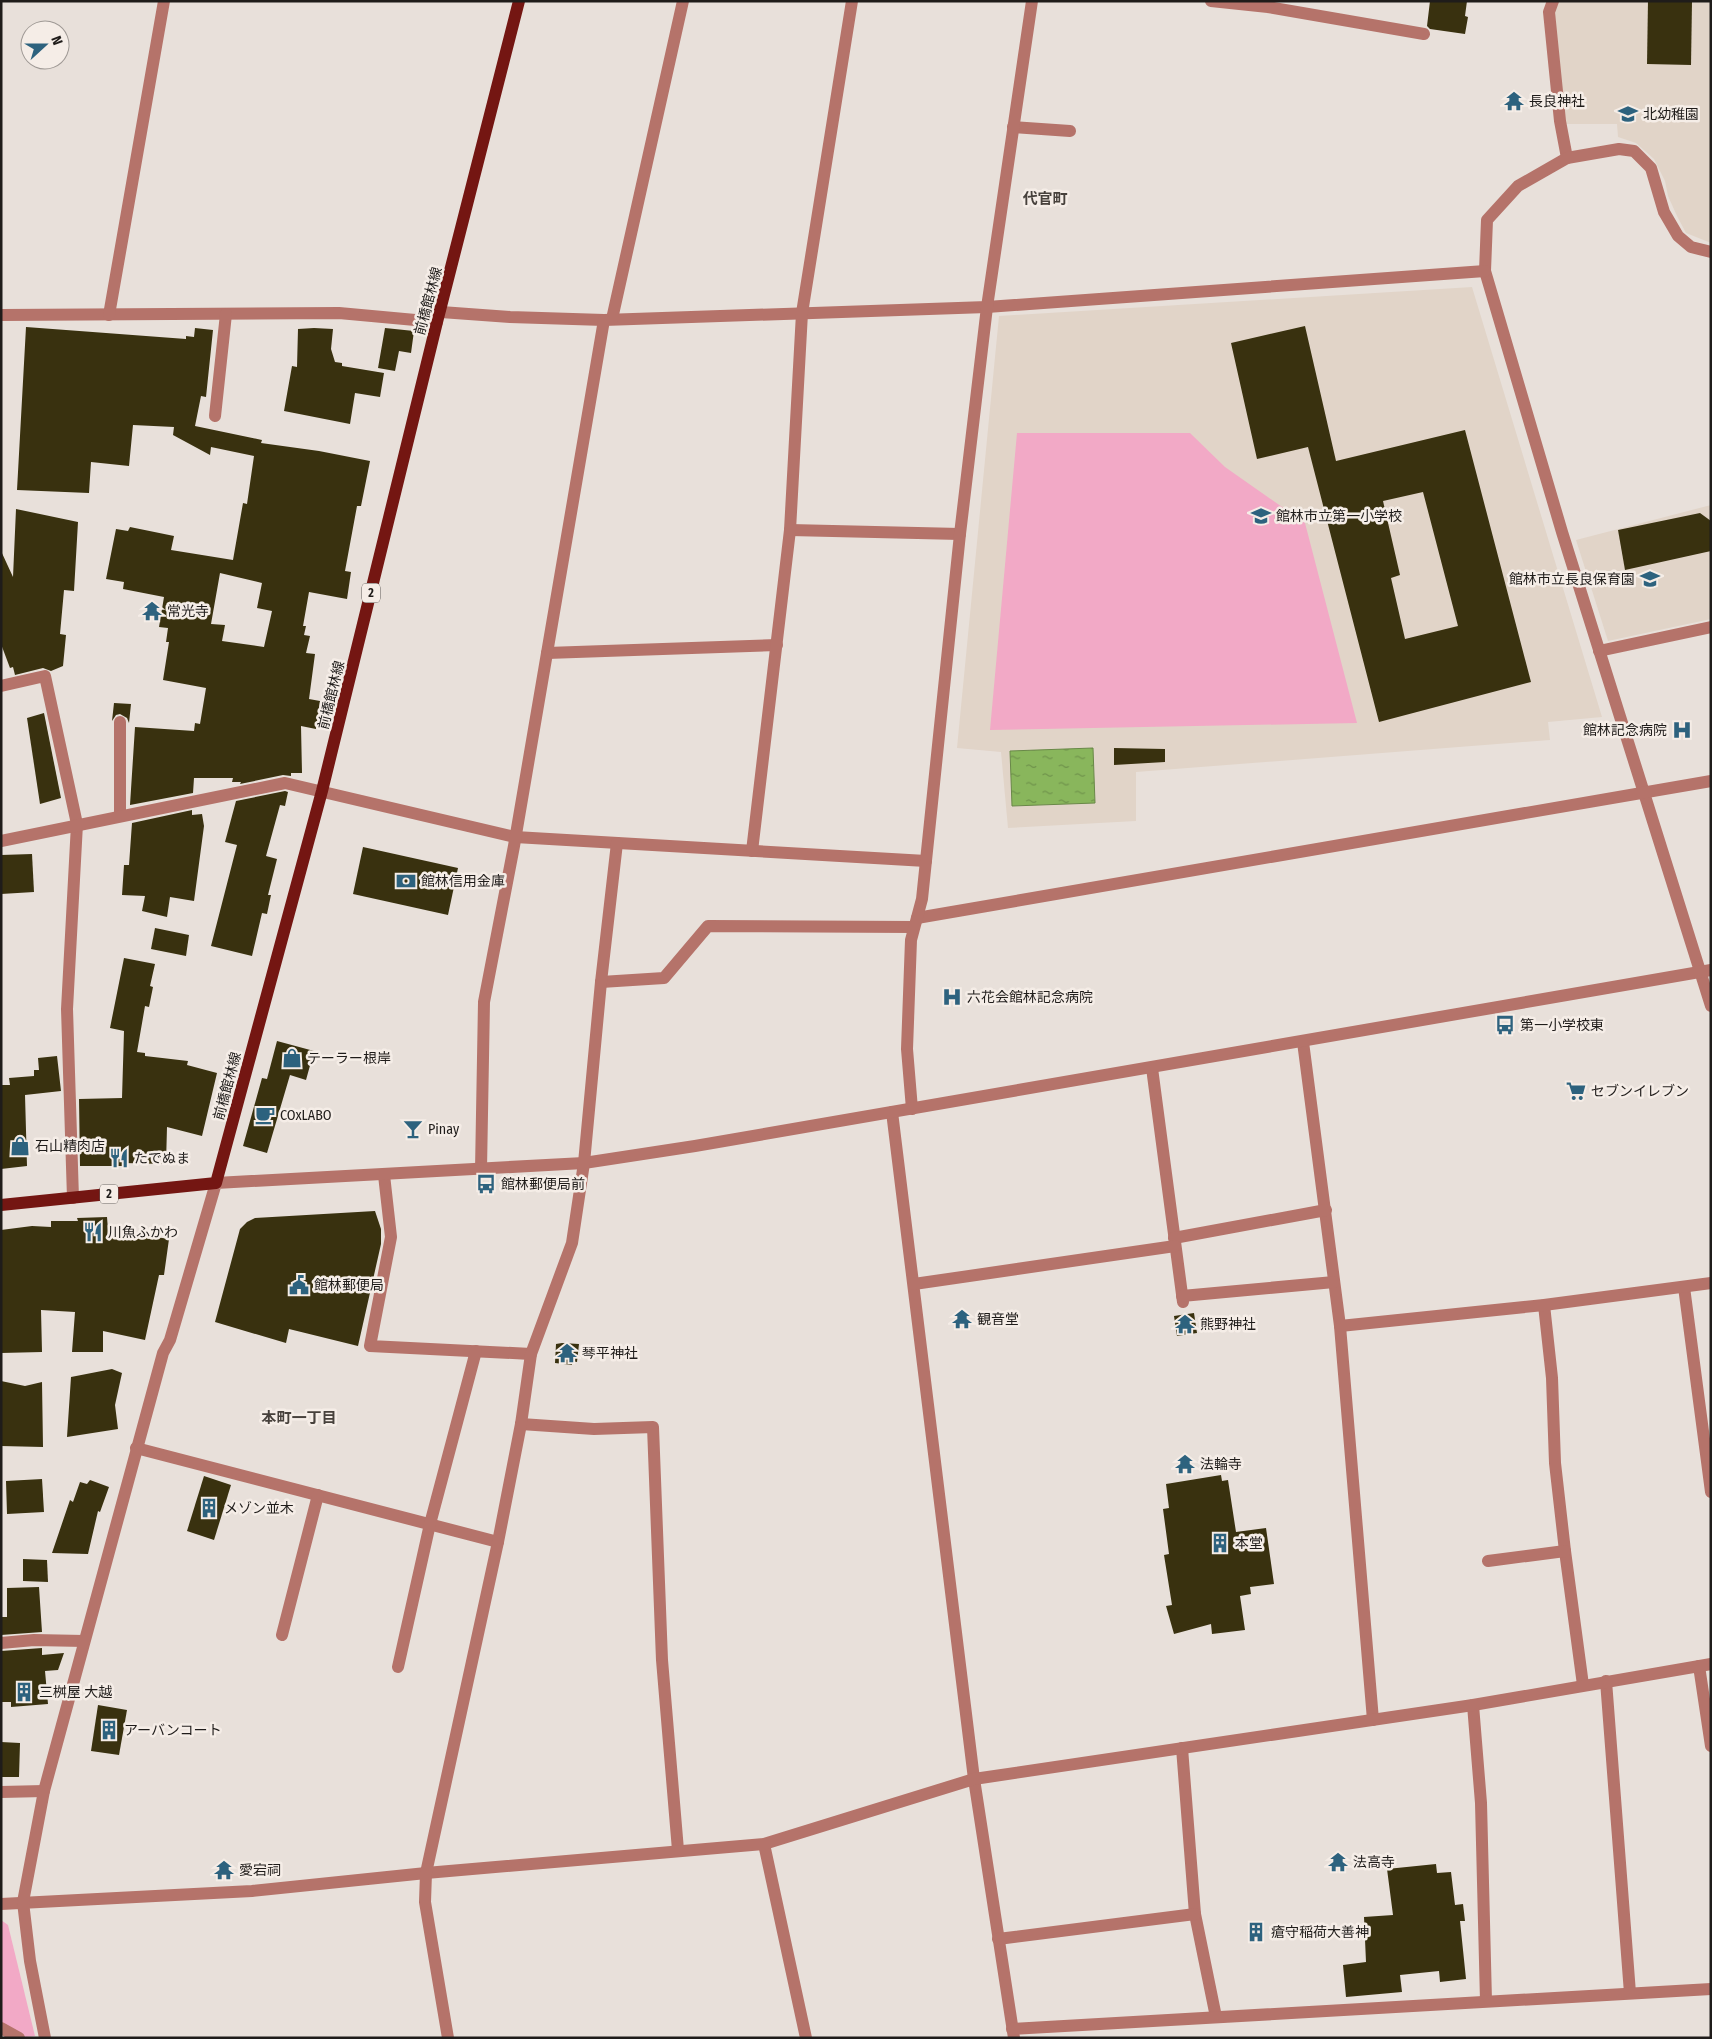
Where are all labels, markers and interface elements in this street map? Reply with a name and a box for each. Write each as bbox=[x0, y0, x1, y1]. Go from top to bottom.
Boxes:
north arrow bbox=[20, 20, 70, 70]
text: N bbox=[47, 34, 66, 47]
temple icon: 長良神社 bbox=[1503, 90, 1525, 112]
place label: 長良神社 bbox=[1529, 93, 1585, 110]
school or university icon: 北幼稚園 bbox=[1617, 103, 1639, 125]
place label: 北幼稚園 bbox=[1643, 106, 1699, 123]
district label: 代官町 bbox=[1022, 190, 1068, 208]
street label: 前橋館林線 bbox=[411, 265, 446, 337]
school or university icon: 館林市立第一小学校 bbox=[1250, 505, 1272, 527]
place label: 館林市立第一小学校 bbox=[1276, 508, 1402, 525]
school or university icon: 館林市立長良保育園 bbox=[1639, 568, 1661, 590]
place label: 館林市立長良保育園 bbox=[1509, 571, 1635, 588]
road number: 2 bbox=[362, 584, 380, 602]
temple icon: 常光寺 bbox=[141, 600, 163, 622]
place label: 常光寺 bbox=[167, 603, 209, 620]
street label: 前橋館林線 bbox=[315, 659, 348, 731]
hospital icon: 館林記念病院 bbox=[1671, 719, 1693, 741]
place label: 館林記念病院 bbox=[1583, 722, 1667, 739]
bank icon: 館林信用金庫 bbox=[395, 870, 417, 892]
place label: 館林信用金庫 bbox=[421, 873, 505, 890]
hospital icon: 六花会館林記念病院 bbox=[941, 986, 963, 1008]
place label: 六花会館林記念病院 bbox=[967, 989, 1093, 1006]
bus stop icon: 第一小学校東 bbox=[1494, 1014, 1516, 1036]
place label: 第一小学校東 bbox=[1520, 1017, 1604, 1034]
shop icon: テーラー根岸 bbox=[281, 1047, 303, 1069]
street label: 前橋館林線 bbox=[210, 1050, 245, 1122]
place label: テーラー根岸 bbox=[307, 1050, 391, 1067]
supermarket icon: セブンイレブン bbox=[1565, 1080, 1587, 1102]
place label: セブンイレブン bbox=[1591, 1083, 1689, 1100]
cafe icon: COxLABO bbox=[254, 1104, 276, 1126]
place label: COxLABO bbox=[280, 1107, 332, 1124]
bar icon: Pinay bbox=[402, 1118, 424, 1140]
place label: Pinay bbox=[428, 1121, 460, 1138]
shop icon: 石山精肉店 bbox=[9, 1135, 31, 1157]
place label: 石山精肉店 bbox=[35, 1138, 105, 1155]
restaurant icon: たでぬま bbox=[108, 1147, 130, 1169]
place label: たでぬま bbox=[134, 1150, 190, 1167]
bus stop icon: 館林郵便局前 bbox=[475, 1173, 497, 1195]
place label: 館林郵便局前 bbox=[501, 1176, 585, 1193]
road number: 2 bbox=[100, 1184, 118, 1204]
restaurant icon: 川魚ふかわ bbox=[82, 1221, 104, 1243]
place label: 川魚ふかわ bbox=[108, 1224, 178, 1241]
public building icon: 館林郵便局 bbox=[288, 1274, 310, 1296]
place label: 館林郵便局 bbox=[314, 1277, 384, 1294]
temple icon: 観音堂 bbox=[951, 1308, 973, 1330]
place label: 観音堂 bbox=[977, 1311, 1019, 1328]
temple icon: 熊野神社 bbox=[1174, 1313, 1196, 1335]
place label: 熊野神社 bbox=[1200, 1316, 1256, 1333]
temple icon: 琴平神社 bbox=[556, 1342, 578, 1364]
place label: 琴平神社 bbox=[582, 1345, 638, 1362]
district label: 本町一丁目 bbox=[261, 1409, 337, 1427]
temple icon: 法輪寺 bbox=[1174, 1453, 1196, 1475]
place label: 法輪寺 bbox=[1200, 1456, 1242, 1473]
building icon: メゾン並木 bbox=[198, 1497, 220, 1519]
place label: メゾン並木 bbox=[224, 1500, 294, 1517]
building icon: 本堂 bbox=[1209, 1532, 1231, 1554]
place label: 本堂 bbox=[1235, 1535, 1263, 1552]
building icon: 三桝屋 大越 bbox=[13, 1681, 35, 1703]
place label: 三桝屋 大越 bbox=[39, 1684, 112, 1701]
building icon: アーバンコート bbox=[98, 1719, 120, 1741]
place label: アーバンコート bbox=[124, 1722, 222, 1739]
temple icon: 法高寺 bbox=[1327, 1851, 1349, 1873]
place label: 法高寺 bbox=[1353, 1854, 1395, 1871]
temple icon: 愛宕祠 bbox=[213, 1859, 235, 1881]
place label: 愛宕祠 bbox=[239, 1862, 281, 1879]
building icon: 瘡守稲荷大善神 bbox=[1245, 1921, 1267, 1943]
place label: 瘡守稲荷大善神 bbox=[1271, 1924, 1369, 1941]

